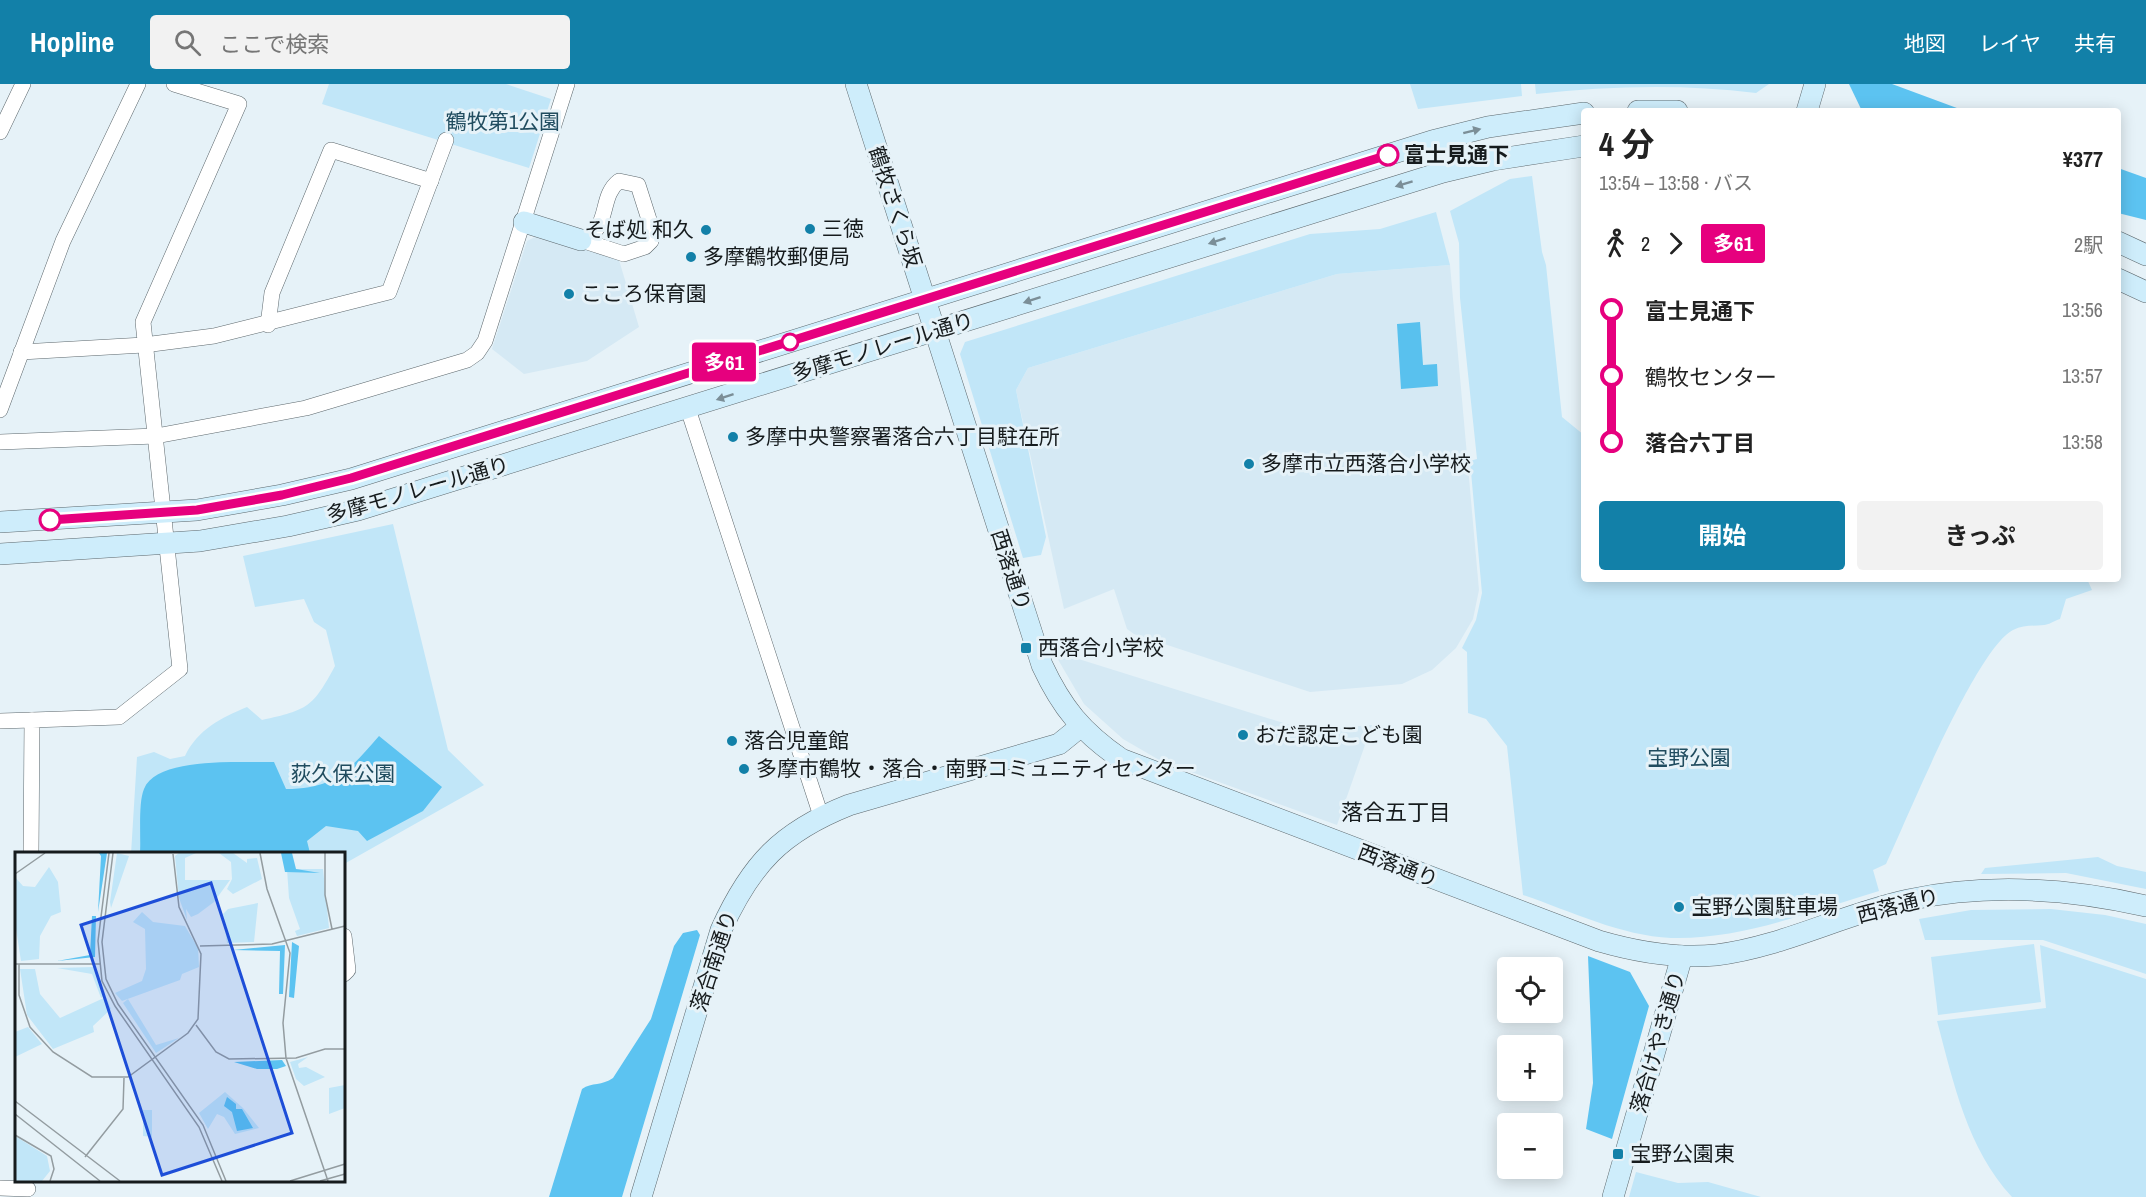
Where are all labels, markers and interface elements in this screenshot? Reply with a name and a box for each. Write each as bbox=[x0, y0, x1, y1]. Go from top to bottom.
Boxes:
search box bbox=[150, 15, 570, 69]
text: Hopline bbox=[30, 23, 114, 61]
icon: search bbox=[171, 26, 204, 59]
text: ここで検索 bbox=[219, 29, 329, 59]
text: 地図 bbox=[1904, 29, 1946, 58]
text: レイヤ bbox=[1979, 29, 2041, 58]
text: 共有 bbox=[2074, 29, 2116, 58]
park label: 鶴牧第1公園 bbox=[446, 107, 560, 136]
text: 4 分 bbox=[1599, 122, 1655, 166]
one-way arrow bbox=[1463, 126, 1481, 136]
place label: 富士見通下 bbox=[1404, 140, 1509, 169]
street label: 鶴牧さくら坂 bbox=[862, 142, 929, 271]
marker: 富士見通下 bbox=[1377, 144, 1399, 166]
text: ¥377 bbox=[2063, 144, 2103, 174]
text: 13:54 – 13:58 · バス bbox=[1599, 169, 1753, 196]
one-way arrow bbox=[1395, 180, 1413, 189]
place label: 三徳 bbox=[822, 214, 864, 243]
place label: そば処 和久 bbox=[584, 215, 694, 244]
marker: 三徳 bbox=[803, 222, 817, 236]
marker: そば処 和久 bbox=[699, 223, 713, 237]
icon: walk bbox=[1599, 227, 1632, 260]
icon: forward bbox=[1659, 227, 1692, 260]
text: 多61 bbox=[1713, 229, 1753, 258]
text: 2 bbox=[1641, 230, 1650, 257]
text: 2駅 bbox=[2074, 231, 2103, 258]
one-way arrow bbox=[1208, 236, 1226, 246]
place label: 多摩鶴牧郵便局 bbox=[703, 242, 850, 271]
marker: 多摩鶴牧郵便局 bbox=[684, 250, 698, 264]
place label: こころ保育園 bbox=[581, 279, 707, 308]
marker: こころ保育園 bbox=[562, 287, 576, 301]
one-way arrow bbox=[1023, 296, 1041, 306]
text: 富士見通下 bbox=[1645, 296, 1755, 326]
text: 13:56 bbox=[2062, 296, 2103, 323]
street label: 多摩モノレール通り bbox=[788, 305, 977, 388]
unlabelled marker bbox=[781, 333, 799, 351]
line badge: 多61 bbox=[690, 342, 758, 382]
text: 多61 bbox=[704, 348, 744, 377]
text: 鶴牧センター bbox=[1645, 362, 1777, 392]
text: 13:57 bbox=[2062, 362, 2103, 389]
one-way arrow bbox=[716, 393, 734, 402]
place label: 多摩中央警察署落合六丁目駐在所 bbox=[745, 422, 1060, 451]
text: 落合六丁目 bbox=[1645, 428, 1755, 458]
text: 13:58 bbox=[2062, 428, 2103, 455]
marker: 多摩中央警察署落合六丁目駐在所 bbox=[726, 430, 740, 444]
place label: 多摩市立西落合小学校 bbox=[1261, 449, 1471, 478]
street label: 多摩モノレール通り bbox=[323, 450, 513, 530]
marker: 多摩市立西落合小学校 bbox=[1242, 457, 1256, 471]
button: 開始 bbox=[1599, 501, 1845, 570]
button: きっぷ bbox=[1857, 501, 2103, 570]
unlabelled marker bbox=[39, 509, 61, 531]
street label: 西落通り bbox=[985, 525, 1038, 614]
place label: 西落合小学校 bbox=[1038, 633, 1164, 662]
marker: 西落合小学校 bbox=[1019, 641, 1033, 655]
place label: おだ認定こども園 bbox=[1255, 720, 1423, 749]
place label: 落合児童館 bbox=[744, 726, 849, 755]
marker: おだ認定こども園 bbox=[1236, 728, 1250, 742]
marker: 落合児童館 bbox=[725, 734, 739, 748]
park label: 宝野公園 bbox=[1647, 743, 1731, 772]
place label: 多摩市鶴牧・落合・南野コミュニティセンター bbox=[756, 754, 1196, 783]
park label: 荻久保公園 bbox=[291, 759, 396, 788]
marker: 多摩市鶴牧・落合・南野コミュニティセンター bbox=[737, 762, 751, 776]
district label: 落合五丁目 bbox=[1341, 797, 1451, 827]
street label: 西落通り bbox=[1354, 837, 1443, 894]
inset map bbox=[15, 852, 345, 1182]
street label: 西落通り bbox=[1854, 881, 1942, 930]
place label: 宝野公園駐車場 bbox=[1691, 892, 1838, 921]
marker: 宝野公園駐車場 bbox=[1672, 900, 1686, 914]
street label: 落合南通り bbox=[684, 906, 744, 1015]
map controls bbox=[1497, 957, 1563, 1179]
button: locate bbox=[1497, 957, 1563, 1023]
street label: 落合けやき通り bbox=[1623, 967, 1692, 1117]
button: + bbox=[1497, 1035, 1563, 1101]
button: − bbox=[1497, 1113, 1563, 1179]
place label: 宝野公園東 bbox=[1630, 1139, 1735, 1168]
marker: 宝野公園東 bbox=[1611, 1147, 1625, 1161]

